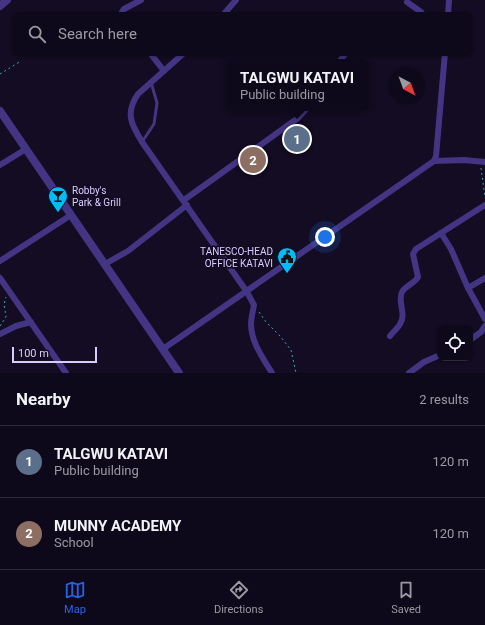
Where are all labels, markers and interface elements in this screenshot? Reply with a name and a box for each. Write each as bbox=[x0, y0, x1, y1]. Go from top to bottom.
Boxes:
search box bbox=[12, 12, 473, 56]
icon: search bbox=[26, 23, 48, 45]
text: Search here bbox=[58, 25, 137, 43]
popup bbox=[225, 59, 369, 111]
north arrow bbox=[389, 68, 425, 104]
text: TALGWU KATAVI bbox=[240, 69, 354, 87]
text: Public building bbox=[240, 87, 325, 102]
pin: 1 bbox=[284, 124, 310, 154]
pin: 2 bbox=[240, 145, 266, 175]
bar icon: Robby's Park & Grill bbox=[47, 185, 69, 213]
place label: Robby's Park & Grill bbox=[72, 185, 121, 208]
your location bbox=[315, 227, 335, 247]
place label: TANESCO-HEAD OFFICE KATAVI bbox=[200, 246, 273, 269]
public building icon: TANESCO-HEAD OFFICE KATAVI bbox=[276, 246, 298, 274]
map controls bbox=[437, 325, 473, 361]
button: locate bbox=[437, 325, 473, 361]
scale bar bbox=[12, 345, 97, 364]
text: 100 m bbox=[18, 347, 49, 360]
text: Nearby bbox=[16, 389, 71, 409]
text: 2 results bbox=[419, 392, 469, 407]
text: TALGWU KATAVI bbox=[54, 445, 168, 463]
text: 1 bbox=[25, 454, 33, 469]
text: 120 m bbox=[432, 454, 469, 469]
text: Public building bbox=[54, 463, 139, 478]
text: MUNNY ACADEMY bbox=[54, 517, 181, 535]
text: 2 bbox=[25, 526, 33, 541]
text: 120 m bbox=[432, 526, 469, 541]
text: School bbox=[54, 535, 94, 550]
tab: Map bbox=[64, 579, 86, 616]
tab: Directions bbox=[214, 579, 263, 616]
tab: Saved bbox=[391, 579, 421, 616]

